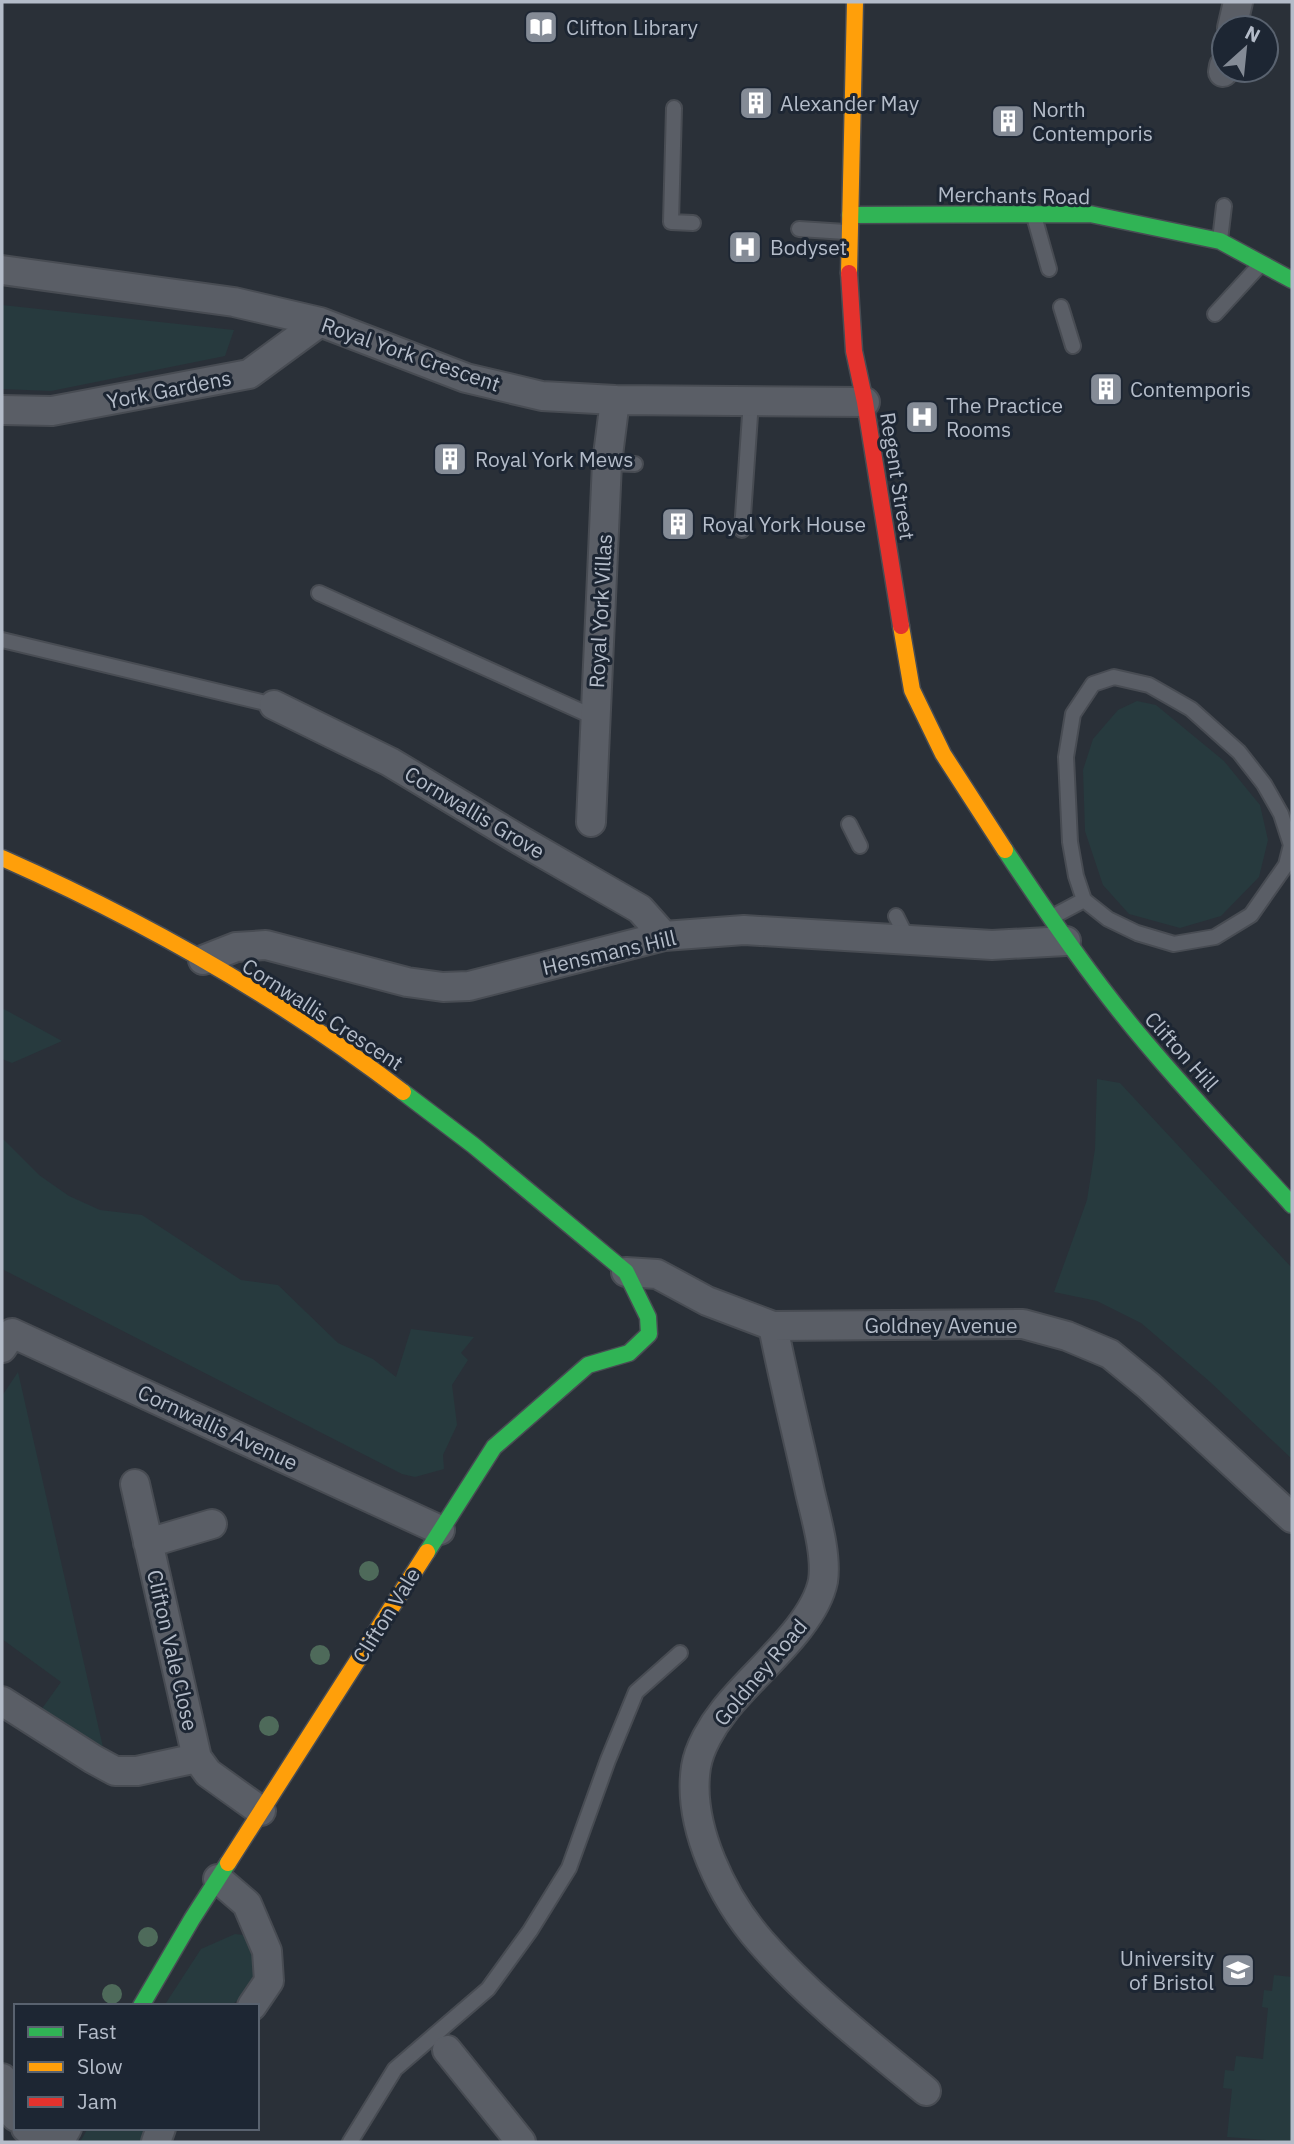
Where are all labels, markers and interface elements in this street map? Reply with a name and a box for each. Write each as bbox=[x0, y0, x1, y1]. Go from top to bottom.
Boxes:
library icon: Clifton Library bbox=[522, 8, 560, 46]
place label: Clifton Library bbox=[566, 13, 698, 41]
north arrow bbox=[1210, 14, 1280, 84]
text: N bbox=[1241, 20, 1264, 48]
building icon: Alexander May bbox=[737, 84, 775, 122]
place label: Alexander May bbox=[780, 89, 920, 117]
place label: North Contemporis bbox=[1032, 95, 1153, 147]
building icon: North Contemporis bbox=[989, 102, 1027, 140]
street label: Merchants Road bbox=[937, 180, 1091, 210]
hospital icon: Bodyset bbox=[726, 228, 764, 266]
place label: Bodyset bbox=[770, 233, 847, 261]
street label: Royal York Crescent bbox=[318, 310, 504, 398]
street label: York Gardens bbox=[104, 363, 234, 415]
building icon: Contemporis bbox=[1087, 370, 1125, 408]
place label: Contemporis bbox=[1130, 375, 1251, 403]
place label: The Practice Rooms bbox=[946, 391, 1063, 443]
hospital icon: The Practice Rooms bbox=[903, 398, 941, 436]
street label: Regent Street bbox=[874, 410, 922, 542]
building icon: Royal York Mews bbox=[431, 440, 469, 478]
place label: Royal York Mews bbox=[475, 445, 634, 473]
building icon: Royal York House bbox=[659, 505, 697, 543]
place label: Royal York House bbox=[702, 510, 866, 538]
street label: Royal York Villas bbox=[582, 533, 618, 689]
street label: Cornwallis Grove bbox=[400, 759, 550, 865]
street label: Hensmans Hill bbox=[539, 923, 679, 981]
street label: Cornwallis Crescent bbox=[237, 951, 409, 1077]
street label: Clifton Hill bbox=[1139, 1005, 1225, 1097]
street label: Goldney Avenue bbox=[864, 1311, 1018, 1339]
street label: Cornwallis Avenue bbox=[134, 1378, 302, 1476]
street label: Clifton Vale bbox=[346, 1562, 426, 1668]
street label: Clifton Vale Close bbox=[141, 1567, 205, 1733]
street label: Goldney Road bbox=[707, 1613, 813, 1731]
place label: University of Bristol bbox=[1120, 1944, 1215, 1996]
school or university icon: University of Bristol bbox=[1219, 1951, 1257, 1989]
legend bbox=[14, 2004, 259, 2130]
text: Fast bbox=[77, 2017, 117, 2045]
text: Slow bbox=[77, 2052, 123, 2080]
text: Jam bbox=[77, 2087, 117, 2115]

